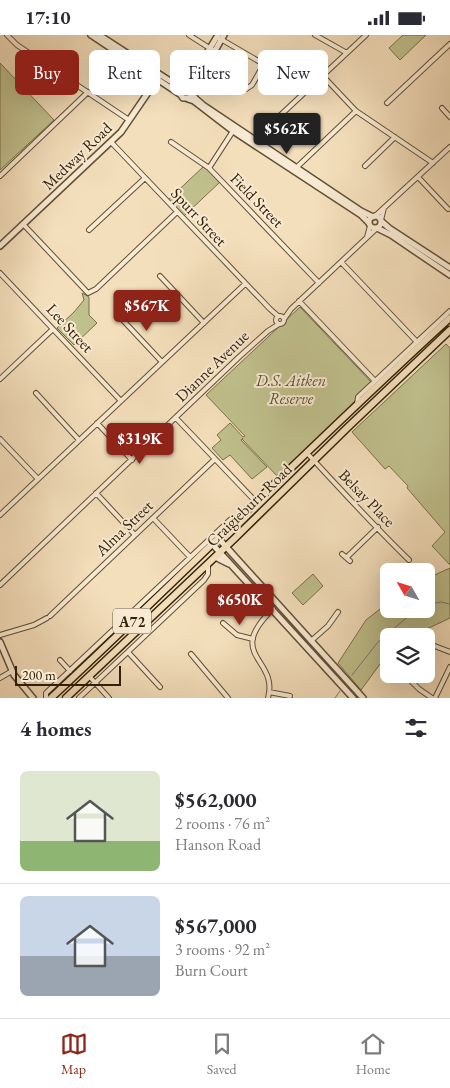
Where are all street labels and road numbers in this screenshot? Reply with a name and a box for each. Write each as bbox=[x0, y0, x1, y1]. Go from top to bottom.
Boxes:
street label: Medway Road bbox=[38, 117, 117, 194]
street label: Field Street bbox=[226, 168, 288, 232]
street label: Spurr Street bbox=[166, 183, 232, 251]
street label: Lee Street bbox=[42, 299, 98, 357]
street label: Dianne Avenue bbox=[171, 326, 253, 406]
street label: Craigieburn Road bbox=[202, 458, 297, 551]
street label: Belsay Place bbox=[334, 465, 400, 531]
street label: Alma Street bbox=[90, 495, 157, 561]
road number: A72 bbox=[113, 609, 151, 633]

